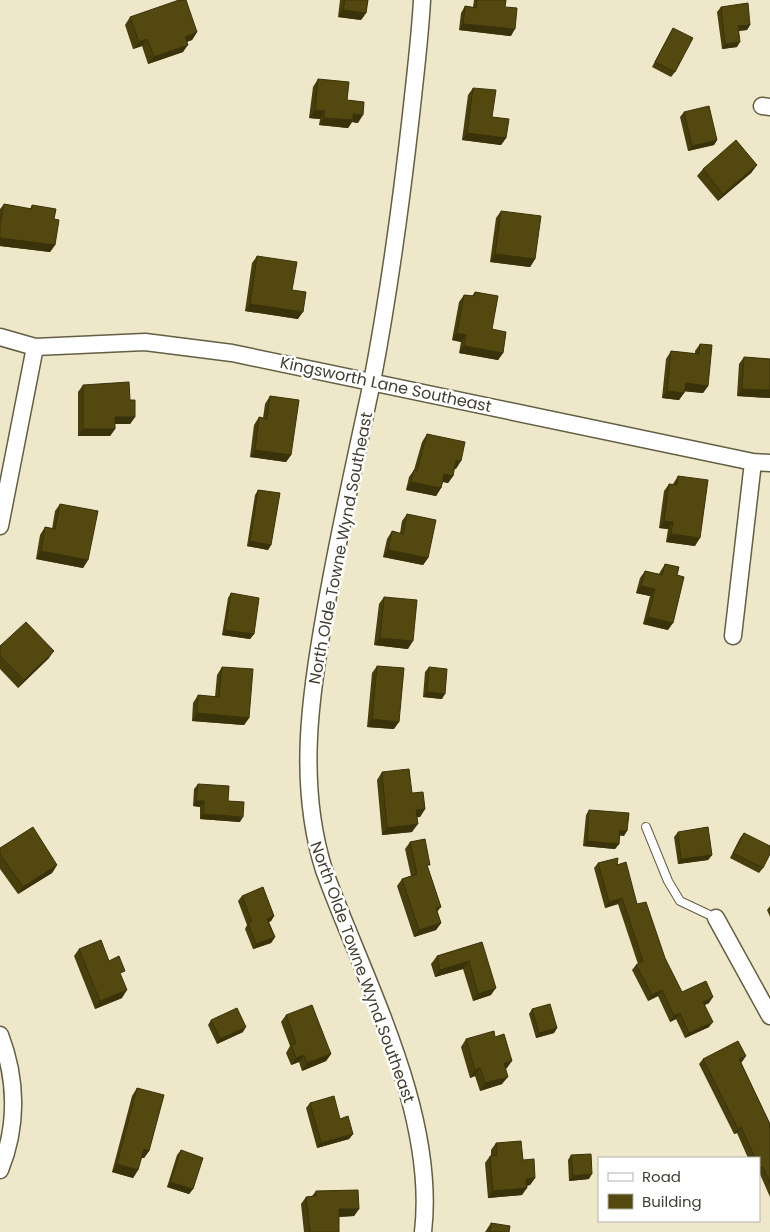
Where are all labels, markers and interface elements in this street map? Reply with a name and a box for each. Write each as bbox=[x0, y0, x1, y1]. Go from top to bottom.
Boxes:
street label: Kingsworth Lane Southeast bbox=[278, 351, 494, 418]
street label: North Olde Towne Wynd Southeast bbox=[303, 410, 378, 686]
street label: North Olde Towne Wynd Southeast bbox=[304, 838, 421, 1106]
legend bbox=[598, 1157, 760, 1222]
text: Road bbox=[642, 1166, 681, 1187]
text: Building bbox=[642, 1191, 702, 1212]

